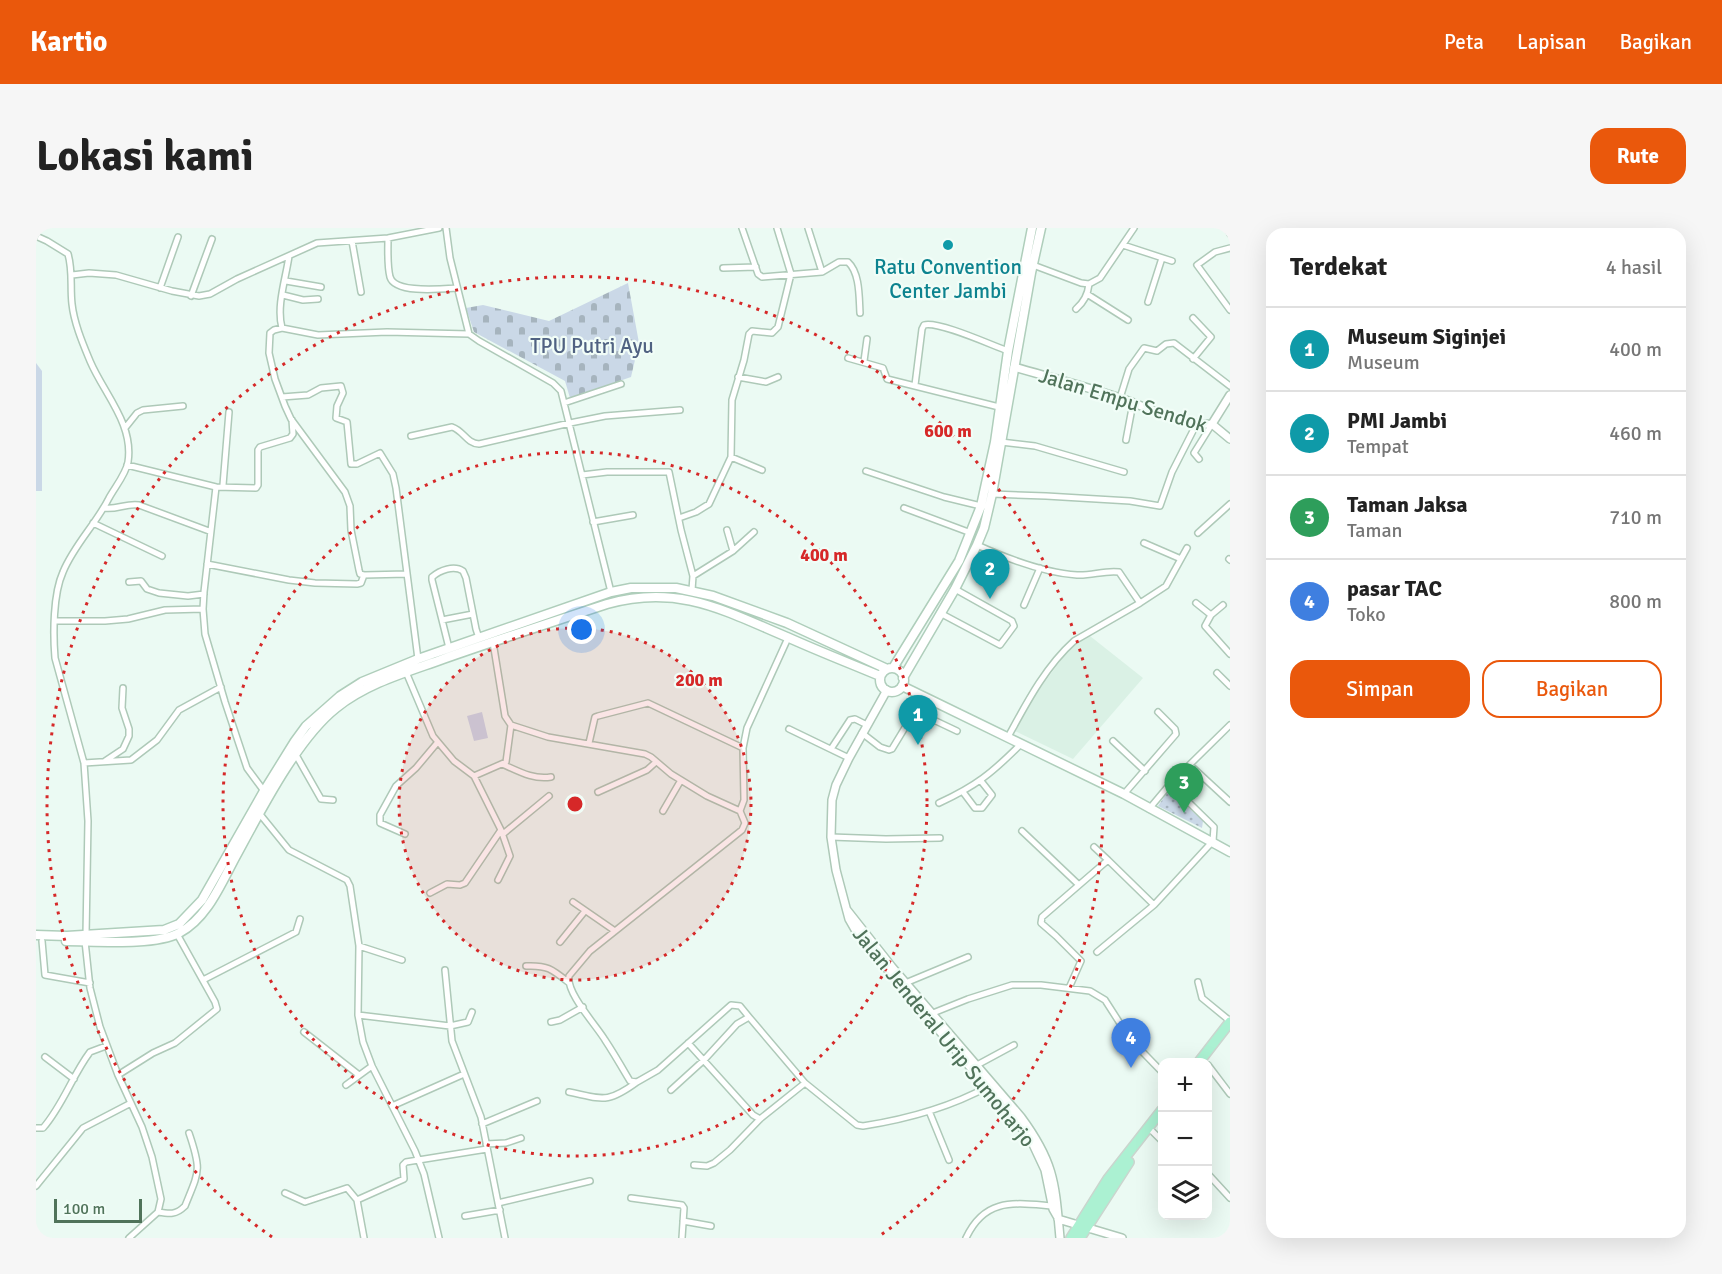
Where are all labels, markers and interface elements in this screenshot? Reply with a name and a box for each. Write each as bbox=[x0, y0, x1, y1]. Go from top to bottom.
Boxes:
text: Kartio bbox=[30, 25, 107, 59]
text: Peta bbox=[1444, 29, 1484, 55]
text: Lapisan bbox=[1517, 29, 1586, 55]
text: Bagikan bbox=[1619, 29, 1692, 55]
button: Rute bbox=[1590, 128, 1686, 184]
text: Lokasi kami bbox=[36, 131, 254, 182]
marker: Ratu Convention Center Jambi bbox=[941, 238, 955, 252]
text: Terdekat bbox=[1290, 251, 1387, 283]
place label: Ratu Convention Center Jambi bbox=[874, 254, 1022, 304]
text: 4 hasil bbox=[1606, 255, 1662, 280]
text: Museum Siginjei bbox=[1347, 323, 1506, 350]
park label: TPU Putri Ayu bbox=[530, 333, 654, 359]
text: 1 bbox=[1304, 337, 1315, 362]
text: 400 m bbox=[1609, 337, 1662, 362]
text: Museum bbox=[1347, 350, 1420, 375]
street label: Jalan Empu Sendok bbox=[1036, 362, 1211, 438]
text: PMI Jambi bbox=[1347, 407, 1447, 434]
text: 600 m bbox=[924, 420, 972, 442]
text: 2 bbox=[1304, 421, 1315, 446]
text: 460 m bbox=[1609, 421, 1662, 446]
text: Tempat bbox=[1347, 434, 1409, 459]
text: Taman Jaksa bbox=[1347, 491, 1468, 518]
text: 3 bbox=[1304, 505, 1315, 530]
text: 710 m bbox=[1609, 505, 1662, 530]
text: Taman bbox=[1347, 518, 1403, 543]
text: 400 m bbox=[800, 544, 848, 566]
pin: 2 bbox=[970, 550, 1010, 599]
text: pasar TAC bbox=[1347, 575, 1442, 602]
text: 4 bbox=[1304, 589, 1315, 614]
text: 800 m bbox=[1609, 589, 1662, 614]
text: Toko bbox=[1347, 602, 1386, 627]
your location bbox=[567, 615, 596, 644]
button: Simpan bbox=[1290, 660, 1470, 718]
button: Bagikan bbox=[1482, 660, 1662, 718]
text: 200 m bbox=[675, 669, 723, 691]
pin: 1 bbox=[898, 696, 938, 745]
pin: 3 bbox=[1164, 764, 1204, 813]
centre of rings bbox=[565, 794, 585, 814]
street label: Jalan Jenderal Urip Sumoharjo bbox=[847, 922, 1041, 1152]
pin: 4 bbox=[1112, 1018, 1150, 1068]
map controls bbox=[1158, 1058, 1212, 1220]
button: + bbox=[1158, 1058, 1212, 1112]
button: − bbox=[1158, 1112, 1212, 1166]
button: layers bbox=[1158, 1166, 1212, 1220]
scale bar bbox=[54, 1196, 142, 1224]
text: 100 m bbox=[63, 1199, 105, 1219]

